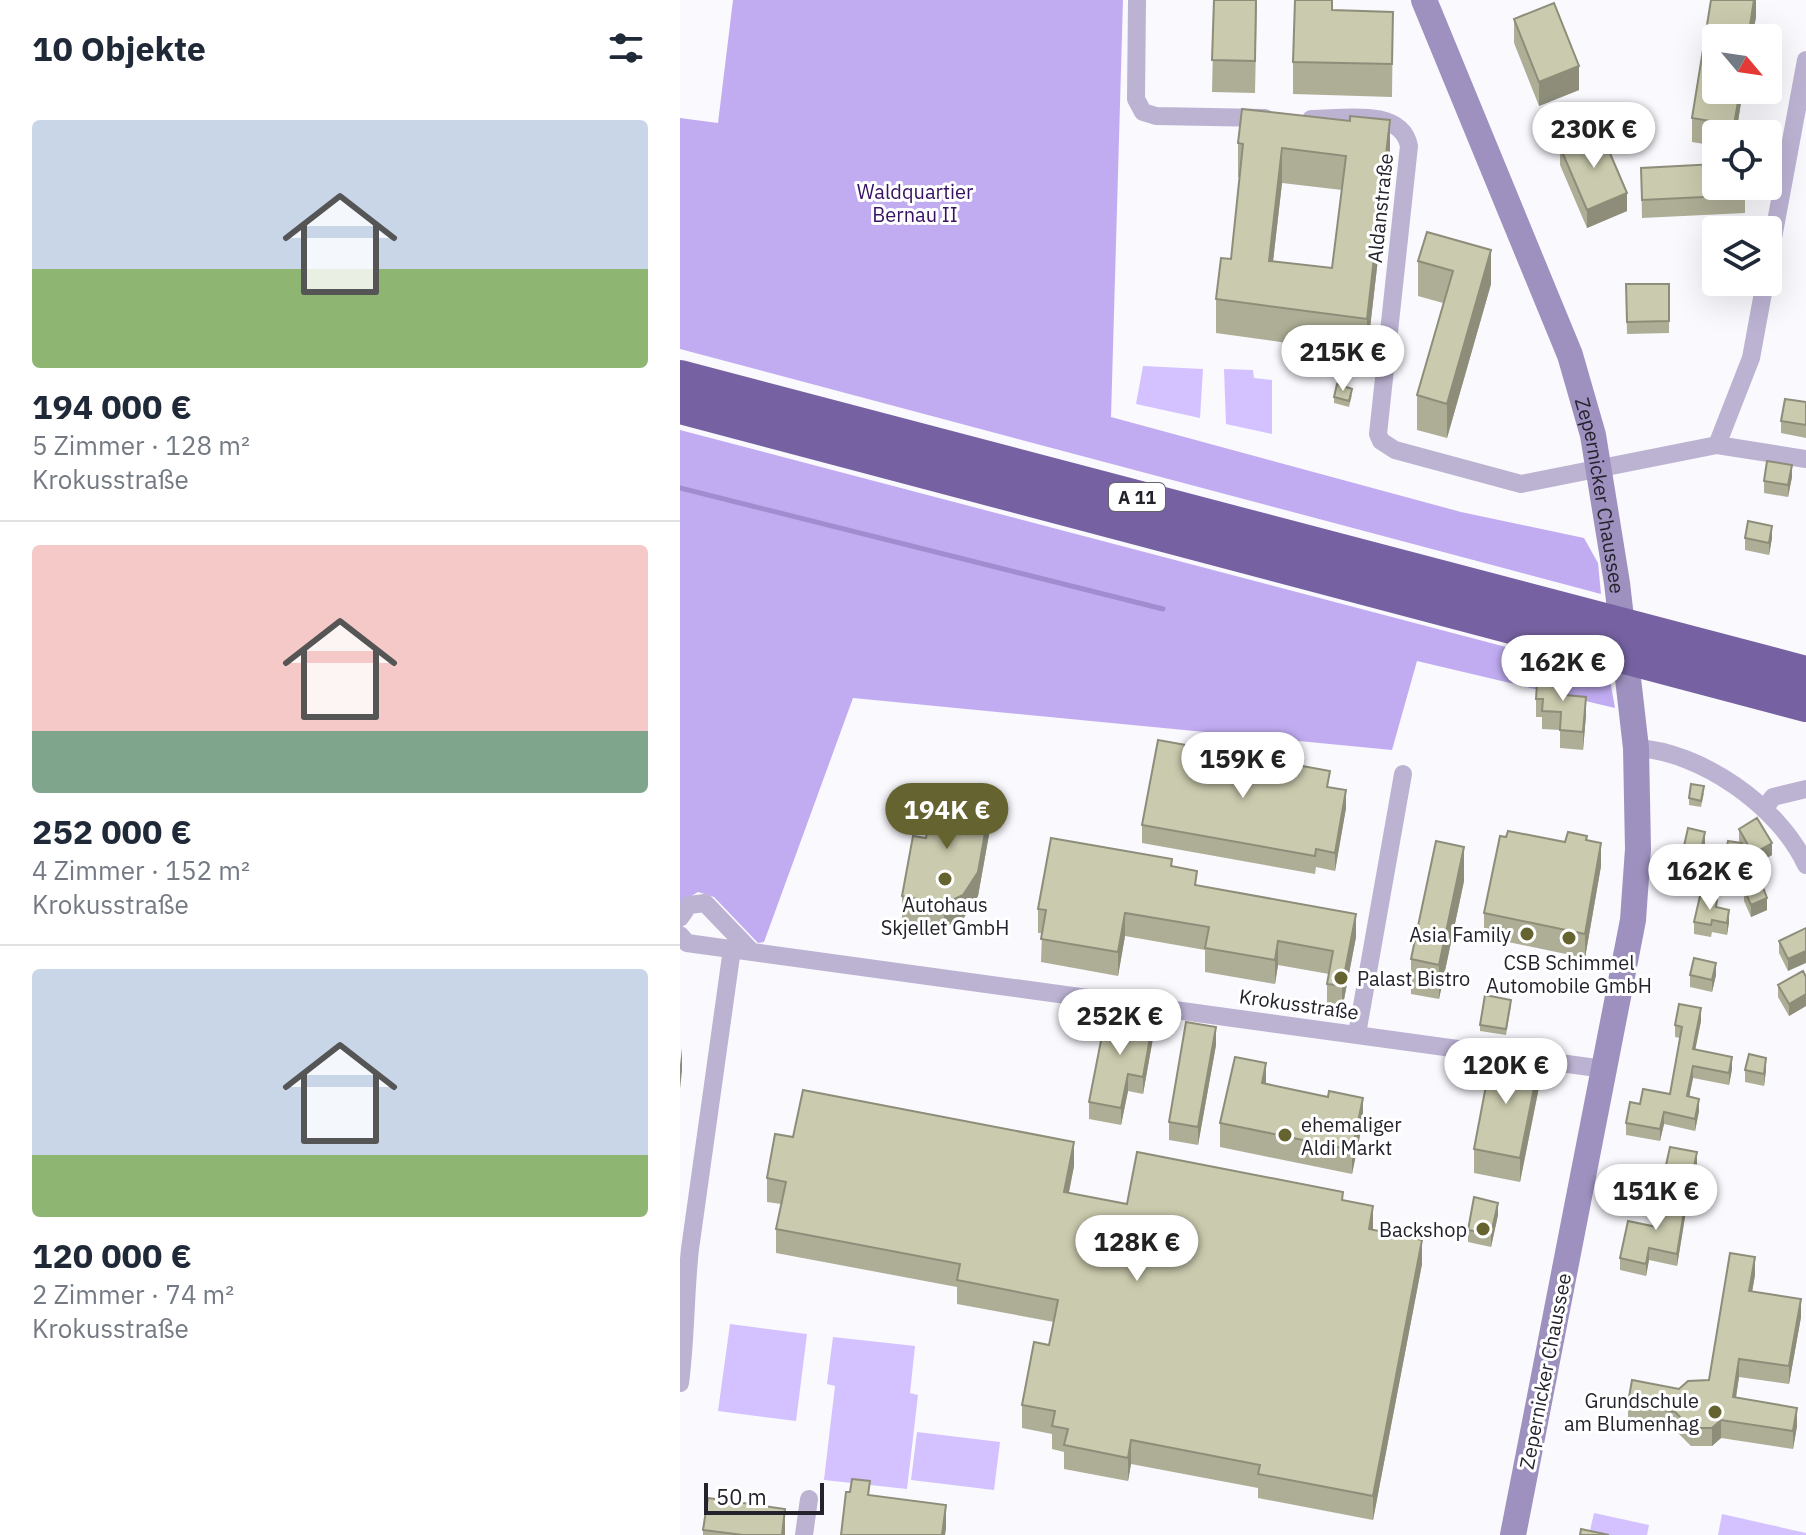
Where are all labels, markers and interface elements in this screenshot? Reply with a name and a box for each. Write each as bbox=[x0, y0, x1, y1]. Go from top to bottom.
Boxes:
north arrow bbox=[1702, 24, 1782, 104]
map controls bbox=[1702, 24, 1782, 296]
text: 10 Objekte bbox=[32, 26, 206, 70]
icon: filters bbox=[604, 26, 648, 70]
pin: 230K € bbox=[1529, 102, 1659, 170]
text: 230K € bbox=[1550, 111, 1638, 145]
button: locate bbox=[1702, 120, 1782, 200]
street label: Aldanstraße bbox=[1361, 152, 1399, 264]
icon: home bbox=[268, 172, 412, 316]
park label: Waldquartier Bernau II bbox=[857, 178, 973, 228]
button: layers bbox=[1702, 216, 1782, 296]
pin: 215K € bbox=[1278, 325, 1408, 393]
text: 215K € bbox=[1299, 334, 1387, 368]
text: 194 000 € bbox=[32, 384, 192, 428]
street label: Zepernicker Chaussee bbox=[1569, 394, 1632, 595]
text: 5 Zimmer · 128 m² bbox=[32, 428, 250, 462]
text: Krokusstraße bbox=[32, 462, 189, 496]
road number: A 11 bbox=[1109, 483, 1165, 511]
icon: home bbox=[268, 597, 412, 741]
pin: 162K € bbox=[1498, 635, 1628, 703]
text: 162K € bbox=[1519, 644, 1607, 678]
pin: 159K € bbox=[1178, 732, 1308, 800]
text: 159K € bbox=[1199, 741, 1287, 775]
pin: 194K € bbox=[882, 783, 1012, 851]
text: 194K € bbox=[903, 792, 991, 826]
text: 252 000 € bbox=[32, 809, 192, 853]
pin: 162K € bbox=[1645, 844, 1775, 912]
text: 4 Zimmer · 152 m² bbox=[32, 853, 250, 887]
text: 162K € bbox=[1666, 853, 1754, 887]
marker: Autohaus Skjellet GmbH bbox=[936, 870, 954, 888]
text: Krokusstraße bbox=[32, 887, 189, 921]
place label: Autohaus Skjellet GmbH bbox=[881, 891, 1009, 941]
place label: Asia Family bbox=[1409, 921, 1511, 948]
marker: Asia Family bbox=[1518, 925, 1536, 943]
marker: CSB Schimmel Automobile GmbH bbox=[1560, 929, 1578, 947]
place label: CSB Schimmel Automobile GmbH bbox=[1486, 949, 1652, 999]
place label: Palast Bistro bbox=[1357, 965, 1470, 992]
marker: Palast Bistro bbox=[1332, 969, 1350, 987]
street label: Krokusstraße bbox=[1237, 982, 1361, 1026]
pin: 252K € bbox=[1055, 989, 1185, 1057]
text: 252K € bbox=[1076, 998, 1164, 1032]
icon: home bbox=[268, 1021, 412, 1165]
pin: 120K € bbox=[1441, 1038, 1571, 1106]
text: 120K € bbox=[1462, 1047, 1550, 1081]
place label: ehemaliger Aldi Markt bbox=[1301, 1111, 1402, 1161]
marker: ehemaliger Aldi Markt bbox=[1276, 1126, 1294, 1144]
pin: 151K € bbox=[1591, 1164, 1721, 1232]
text: 151K € bbox=[1612, 1173, 1700, 1207]
pin: 128K € bbox=[1072, 1215, 1202, 1283]
place label: Backshop bbox=[1379, 1216, 1467, 1243]
marker: Backshop bbox=[1474, 1220, 1492, 1238]
text: 128K € bbox=[1093, 1224, 1181, 1258]
text: 120 000 € bbox=[32, 1233, 192, 1277]
street label: Zepernicker Chaussee bbox=[1513, 1271, 1577, 1471]
text: 2 Zimmer · 74 m² bbox=[32, 1277, 234, 1311]
text: Krokusstraße bbox=[32, 1311, 189, 1345]
place label: Grundschule am Blumenhag bbox=[1564, 1387, 1699, 1437]
marker: Grundschule am Blumenhag bbox=[1706, 1403, 1724, 1421]
scale bar bbox=[704, 1479, 824, 1515]
text: 50 m bbox=[716, 1482, 767, 1511]

